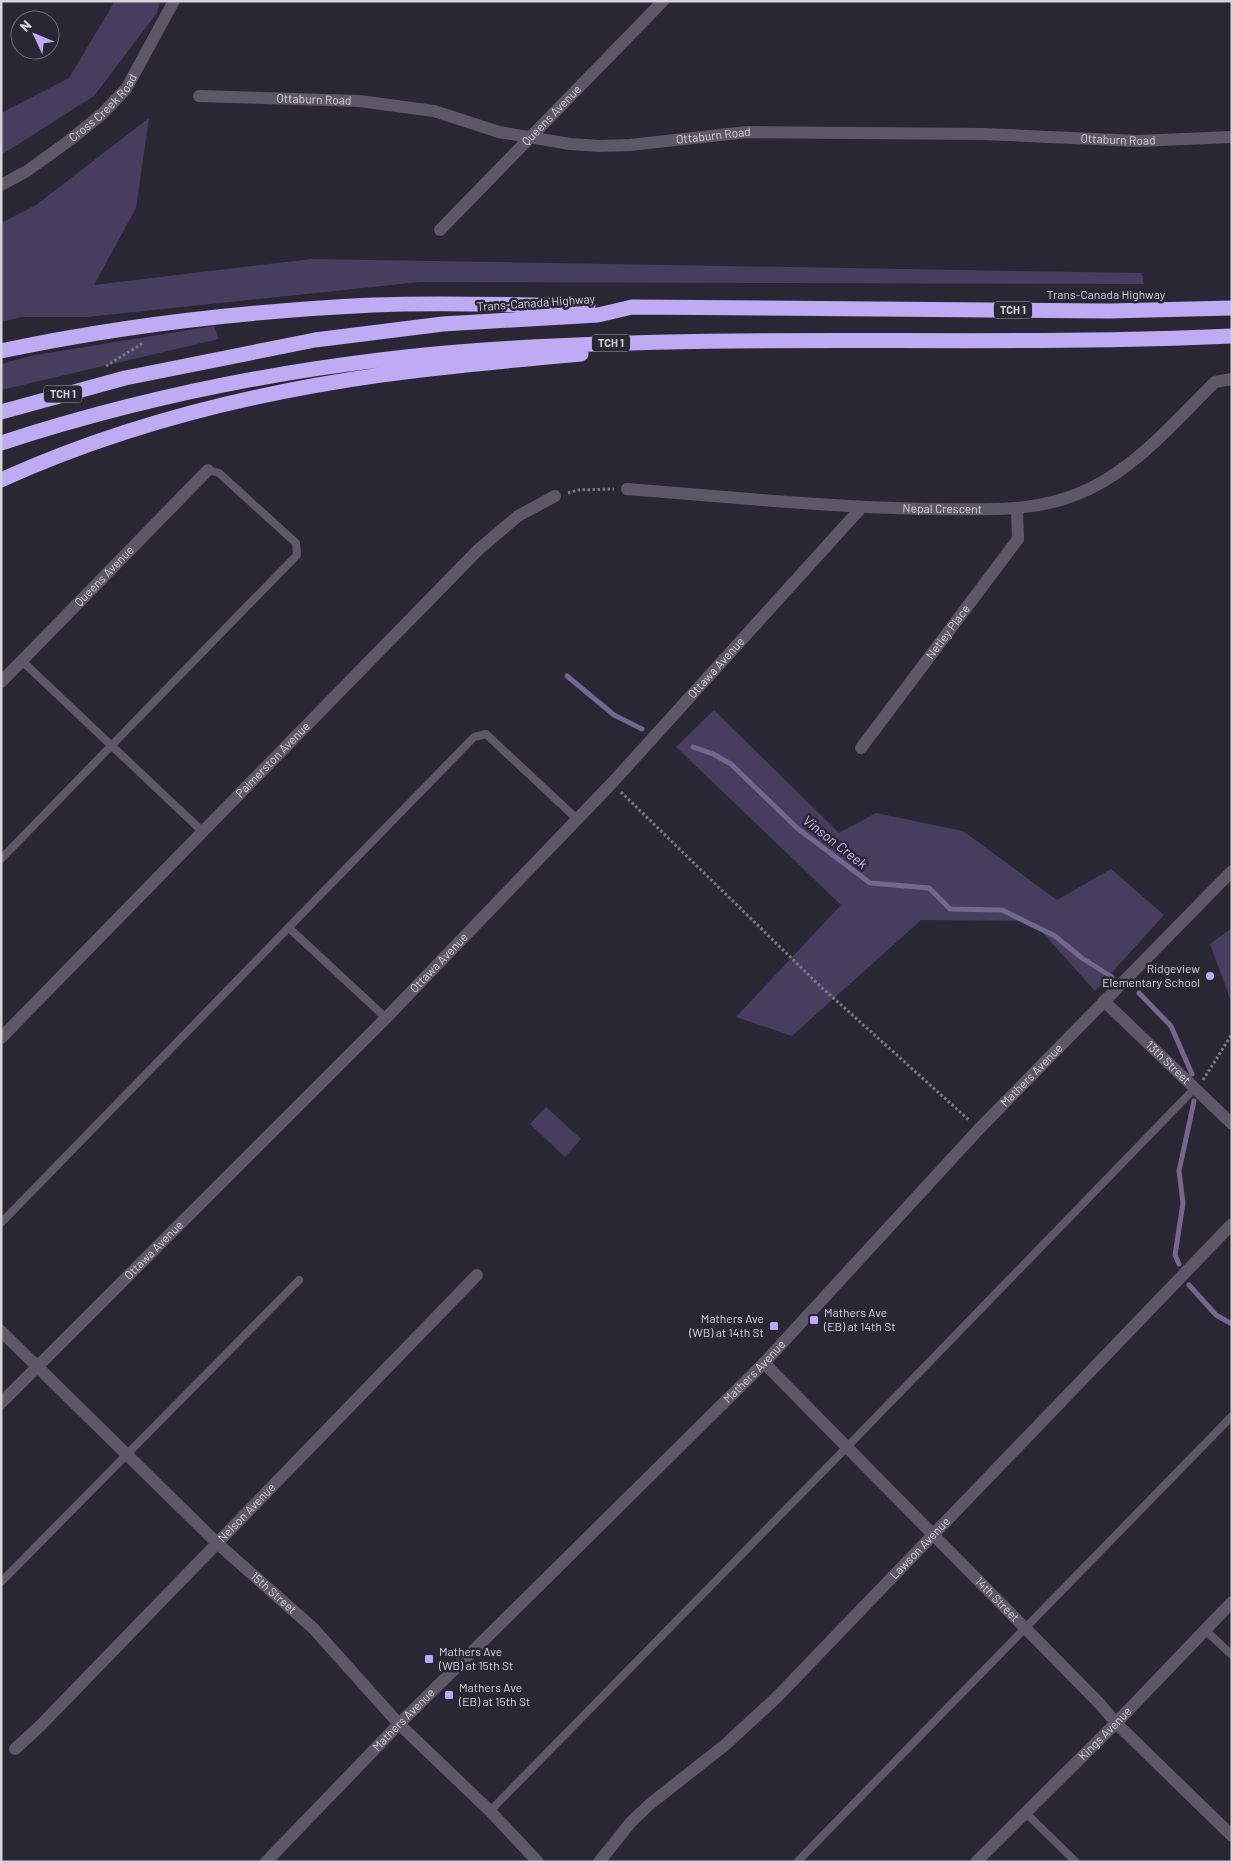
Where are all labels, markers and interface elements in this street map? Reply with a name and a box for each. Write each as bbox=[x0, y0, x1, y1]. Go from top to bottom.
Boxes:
north arrow bbox=[10, 10, 60, 60]
text: N bbox=[16, 16, 35, 35]
street label: Cross Creek Road bbox=[66, 71, 139, 144]
street label: Queens Avenue bbox=[518, 81, 583, 148]
street label: Ottaburn Road bbox=[276, 90, 352, 107]
street label: Ottaburn Road bbox=[675, 124, 751, 146]
street label: Ottaburn Road bbox=[1080, 130, 1156, 147]
street label: Trans-Canada Highway bbox=[1047, 287, 1166, 301]
street label: Trans-Canada Highway bbox=[476, 291, 596, 313]
road number: TCH 1 bbox=[994, 302, 1032, 318]
road number: TCH 1 bbox=[592, 334, 630, 352]
road number: TCH 1 bbox=[44, 386, 82, 402]
street label: Nepal Crescent bbox=[902, 500, 982, 515]
street label: Queens Avenue bbox=[71, 542, 136, 609]
street label: Netley Place bbox=[922, 602, 972, 661]
street label: Ottawa Avenue bbox=[684, 634, 747, 701]
street label: Palmerston Avenue bbox=[232, 718, 312, 800]
water label: Vinson Creek bbox=[800, 811, 871, 872]
street label: Ottawa Avenue bbox=[406, 929, 470, 995]
place label: Ridgeview Elementary School bbox=[1102, 961, 1200, 989]
marker: Ridgeview Elementary School bbox=[1204, 970, 1216, 982]
street label: 13th Street bbox=[1144, 1037, 1194, 1087]
street label: Mathers Avenue bbox=[997, 1040, 1065, 1109]
street label: Ottawa Avenue bbox=[121, 1217, 185, 1282]
place label: Mathers Ave (EB) at 14th St bbox=[823, 1305, 896, 1333]
place label: Mathers Ave (WB) at 14th St bbox=[688, 1311, 764, 1339]
marker: Mathers Ave (EB) at 14th St bbox=[808, 1314, 820, 1326]
marker: Mathers Ave (WB) at 14th St bbox=[768, 1320, 780, 1332]
street label: Mathers Avenue bbox=[720, 1337, 788, 1405]
street label: Nelson Avenue bbox=[214, 1480, 278, 1544]
street label: Lawson Avenue bbox=[886, 1514, 952, 1581]
street label: 15th Street bbox=[248, 1568, 300, 1616]
street label: 14th Street bbox=[973, 1574, 1023, 1624]
place label: Mathers Ave (WB) at 15th St bbox=[438, 1644, 513, 1672]
marker: Mathers Ave (WB) at 15th St bbox=[423, 1653, 435, 1665]
place label: Mathers Ave (EB) at 15th St bbox=[458, 1680, 530, 1708]
street label: Mathers Avenue bbox=[369, 1685, 437, 1753]
marker: Mathers Ave (EB) at 15th St bbox=[443, 1689, 455, 1701]
street label: Kings Avenue bbox=[1075, 1703, 1134, 1763]

